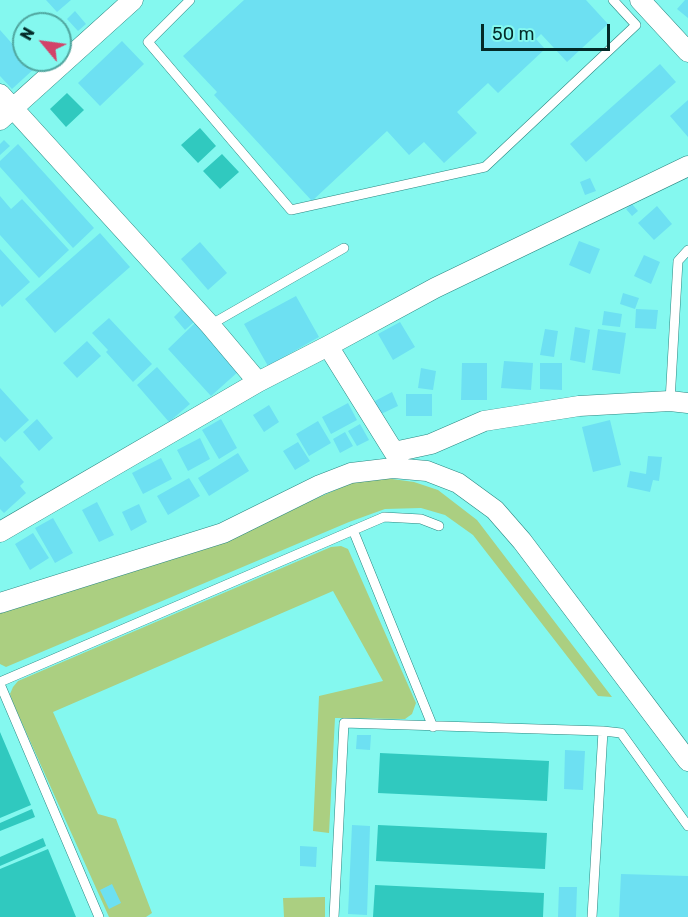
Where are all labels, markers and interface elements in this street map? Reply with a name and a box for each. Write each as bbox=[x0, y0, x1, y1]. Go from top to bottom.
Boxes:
north arrow bbox=[12, 12, 72, 72]
scale bar bbox=[484, 12, 613, 50]
text: 50 m bbox=[492, 23, 535, 45]
text: N bbox=[16, 24, 39, 44]

